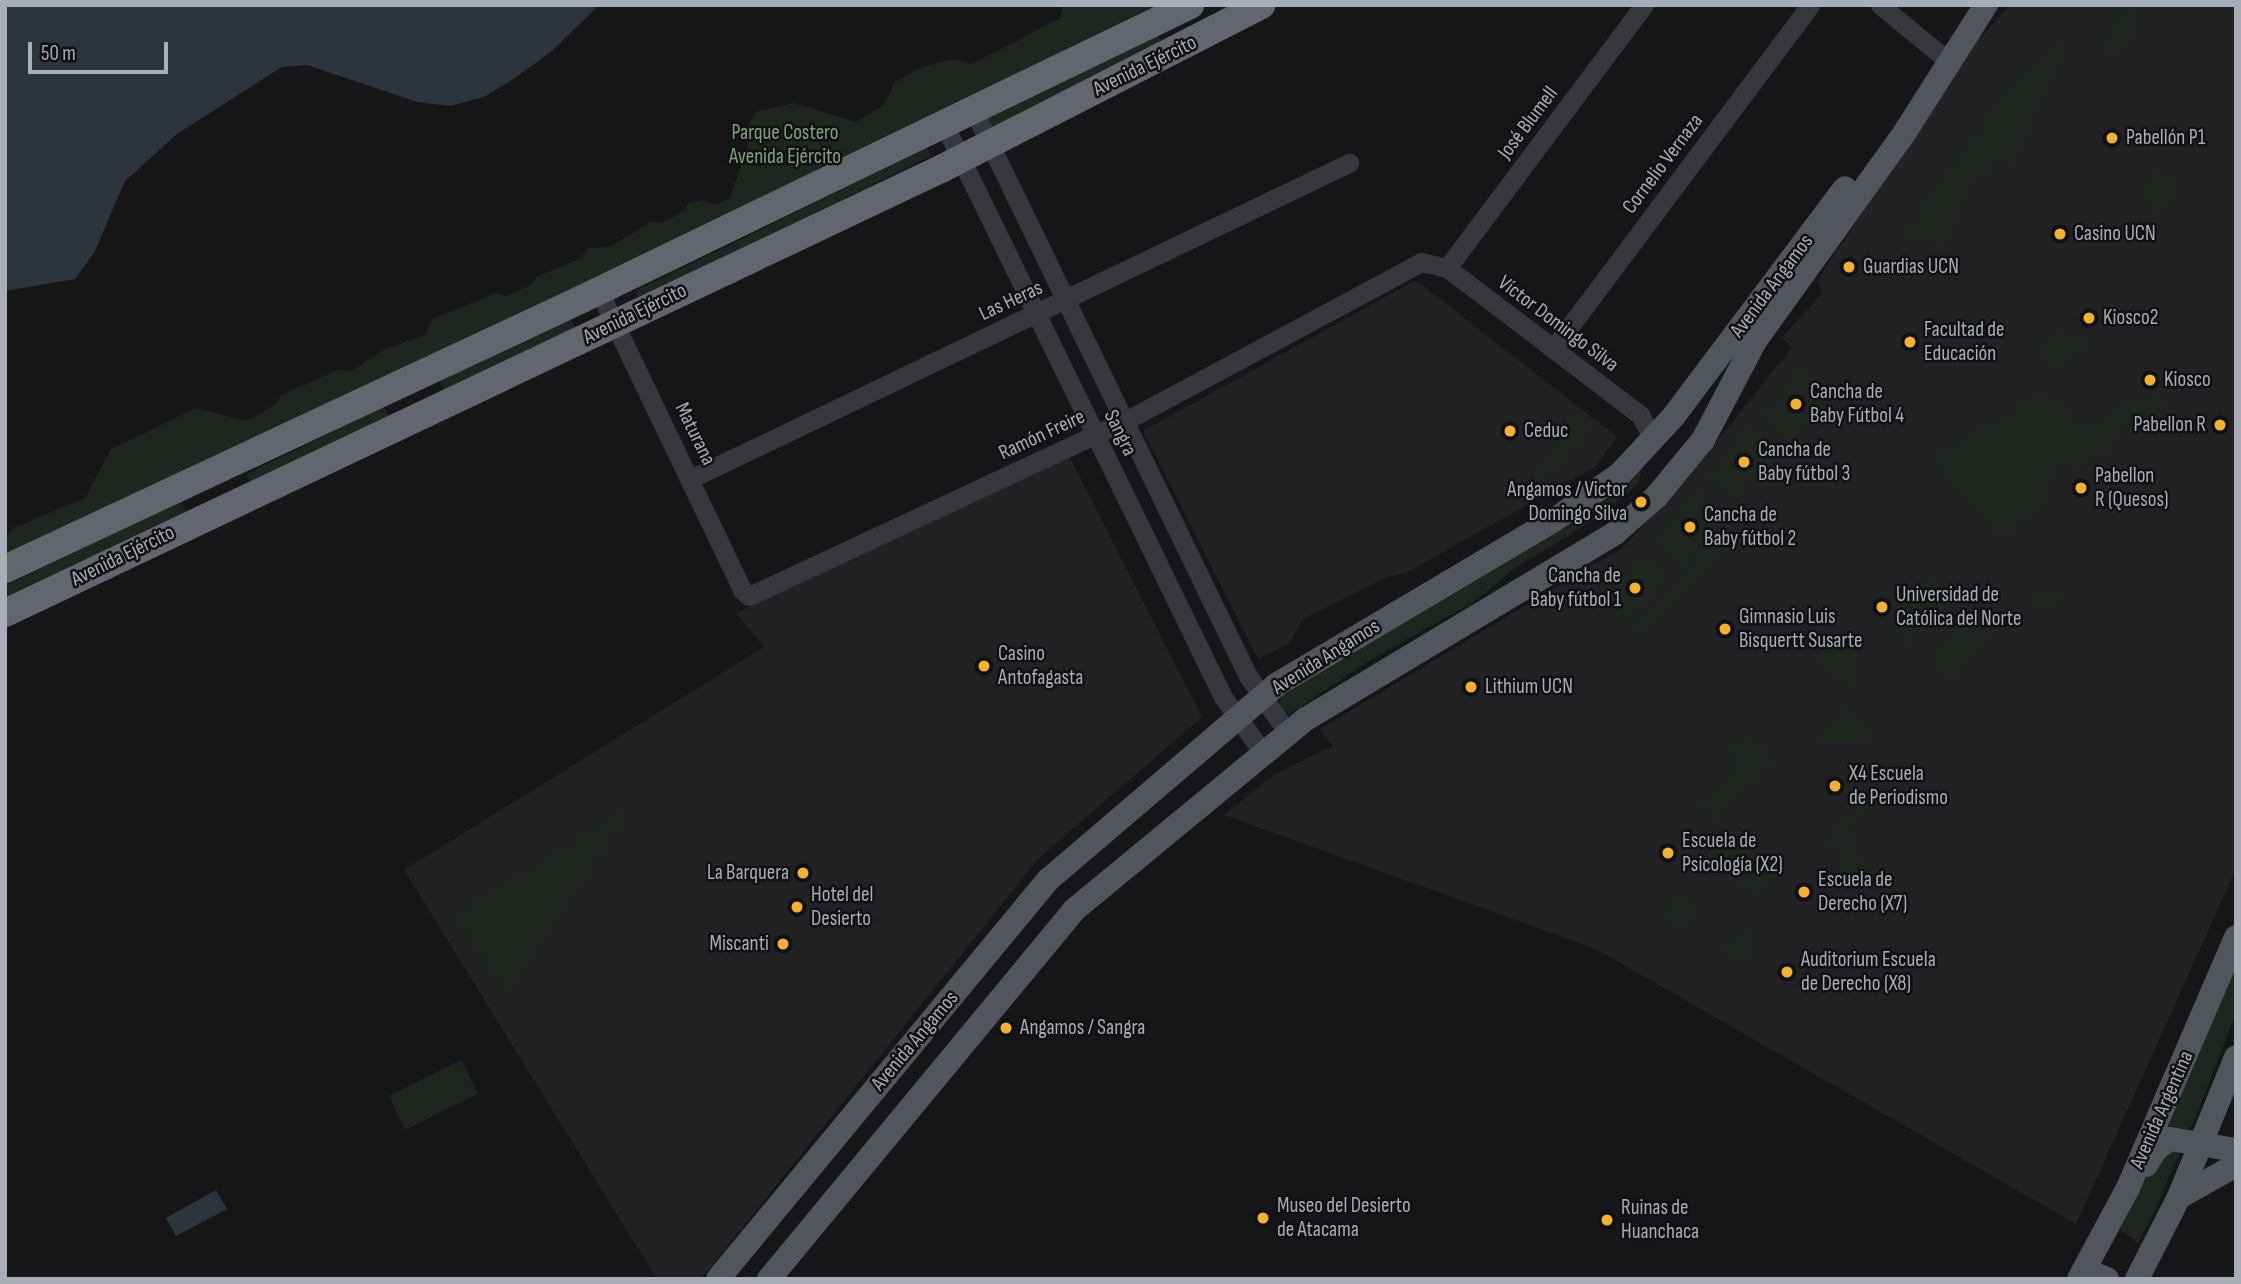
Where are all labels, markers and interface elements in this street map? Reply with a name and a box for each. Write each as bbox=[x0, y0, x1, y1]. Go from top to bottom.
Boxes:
scale bar bbox=[32, 28, 172, 72]
street label: Avenida Ejército bbox=[1089, 30, 1201, 102]
text: 50 m bbox=[41, 41, 76, 66]
street label: José Blumell bbox=[1493, 82, 1563, 164]
street label: Cornelio Vernaza bbox=[1617, 109, 1709, 219]
park label: Parque Costero Avenida Ejército bbox=[729, 120, 841, 170]
place label: Pabellón P1 bbox=[2126, 125, 2205, 151]
marker: Pabellón P1 bbox=[2104, 130, 2120, 146]
place label: Casino UCN bbox=[2074, 221, 2156, 247]
marker: Casino UCN bbox=[2052, 226, 2068, 242]
street label: Avenida Angamos bbox=[1725, 229, 1819, 343]
place label: Guardias UCN bbox=[1863, 254, 1959, 280]
marker: Guardias UCN bbox=[1841, 259, 1857, 275]
street label: Víctor Domingo Silva bbox=[1493, 270, 1623, 378]
street label: Las Heras bbox=[975, 275, 1047, 327]
street label: Avenida Ejército bbox=[579, 278, 691, 350]
place label: Kiosco2 bbox=[2103, 305, 2158, 331]
marker: Kiosco2 bbox=[2081, 310, 2097, 326]
place label: Facultad de Educación bbox=[1924, 317, 2004, 367]
marker: Facultad de Educación bbox=[1902, 334, 1918, 350]
place label: Kiosco bbox=[2164, 367, 2211, 393]
marker: Kiosco bbox=[2142, 372, 2158, 388]
place label: Cancha de Baby Fútbol 4 bbox=[1810, 379, 1904, 429]
marker: Cancha de Baby Fútbol 4 bbox=[1788, 396, 1804, 412]
street label: Maturana bbox=[669, 399, 721, 469]
street label: Ramón Freire bbox=[995, 404, 1089, 466]
street label: Sangra bbox=[1098, 406, 1142, 460]
place label: Pabellon R bbox=[2134, 412, 2206, 438]
marker: Pabellon R bbox=[2212, 417, 2228, 433]
place label: Ceduc bbox=[1524, 418, 1568, 444]
marker: Ceduc bbox=[1502, 423, 1518, 439]
place label: Cancha de Baby fútbol 3 bbox=[1758, 437, 1850, 487]
marker: Cancha de Baby fútbol 3 bbox=[1736, 454, 1752, 470]
place label: Pabellon R (Quesos) bbox=[2095, 463, 2168, 513]
place label: Angamos / Victor Domingo Silva bbox=[1507, 477, 1627, 527]
marker: Pabellon R (Quesos) bbox=[2073, 480, 2089, 496]
marker: Angamos / Victor Domingo Silva bbox=[1633, 494, 1649, 510]
place label: Cancha de Baby fútbol 2 bbox=[1704, 502, 1796, 552]
marker: Cancha de Baby fútbol 2 bbox=[1682, 519, 1698, 535]
street label: Avenida Ejército bbox=[67, 520, 179, 592]
place label: Cancha de Baby fútbol 1 bbox=[1530, 563, 1621, 613]
marker: Cancha de Baby fútbol 1 bbox=[1627, 580, 1643, 596]
place label: Universidad de Católica del Norte bbox=[1896, 582, 2021, 632]
marker: Universidad de Católica del Norte bbox=[1874, 599, 1890, 615]
place label: Gimnasio Luis Bisquertt Susarte bbox=[1739, 604, 1862, 654]
street label: Avenida Angamos bbox=[1267, 614, 1385, 700]
marker: Gimnasio Luis Bisquertt Susarte bbox=[1717, 621, 1733, 637]
place label: Casino Antofagasta bbox=[998, 641, 1083, 691]
marker: Casino Antofagasta bbox=[976, 658, 992, 674]
place label: Lithium UCN bbox=[1485, 674, 1573, 700]
marker: Lithium UCN bbox=[1463, 679, 1479, 695]
place label: X4 Escuela de Periodismo bbox=[1849, 761, 1948, 811]
marker: X4 Escuela de Periodismo bbox=[1827, 778, 1843, 794]
place label: Escuela de Psicología (X2) bbox=[1682, 828, 1783, 878]
marker: Escuela de Psicología (X2) bbox=[1660, 845, 1676, 861]
place label: La Barquera bbox=[707, 860, 789, 886]
marker: La Barquera bbox=[795, 865, 811, 881]
place label: Escuela de Derecho (X7) bbox=[1818, 867, 1907, 917]
place label: Hotel del Desierto bbox=[811, 882, 873, 932]
marker: Escuela de Derecho (X7) bbox=[1796, 884, 1812, 900]
marker: Hotel del Desierto bbox=[789, 899, 805, 915]
place label: Miscanti bbox=[709, 931, 769, 957]
marker: Miscanti bbox=[775, 936, 791, 952]
place label: Auditorium Escuela de Derecho (X8) bbox=[1801, 947, 1936, 997]
marker: Auditorium Escuela de Derecho (X8) bbox=[1779, 964, 1795, 980]
street label: Avenida Angamos bbox=[866, 986, 964, 1096]
place label: Angamos / Sangra bbox=[1020, 1015, 1145, 1041]
marker: Angamos / Sangra bbox=[998, 1020, 1014, 1036]
street label: Avenida Argentina bbox=[2125, 1047, 2199, 1173]
place label: Museo del Desierto de Atacama bbox=[1277, 1193, 1411, 1243]
place label: Ruinas de Huanchaca bbox=[1621, 1195, 1699, 1245]
marker: Museo del Desierto de Atacama bbox=[1255, 1210, 1271, 1226]
marker: Ruinas de Huanchaca bbox=[1599, 1212, 1615, 1228]

